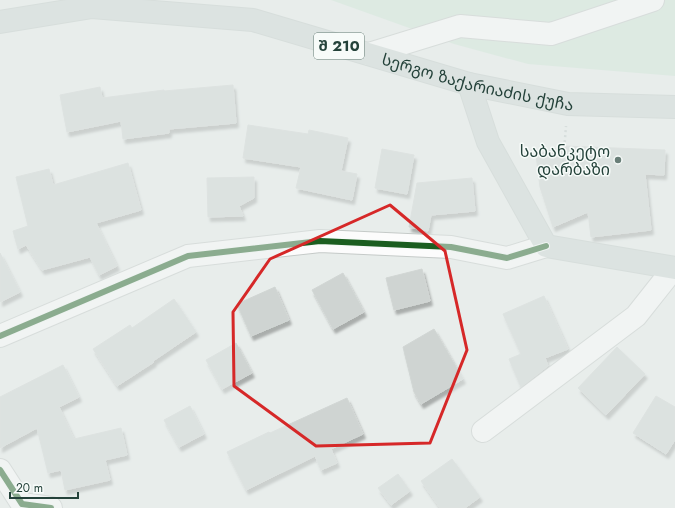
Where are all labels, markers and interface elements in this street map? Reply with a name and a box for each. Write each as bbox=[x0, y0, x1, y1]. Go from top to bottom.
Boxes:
road number: შ 210 bbox=[314, 33, 364, 59]
street label: სერგო ზაქარიაძის ქუჩა bbox=[379, 48, 574, 116]
place label: საბანკეტო დარბაზი bbox=[520, 140, 610, 181]
marker: საბანკეტო დარბაზი bbox=[613, 155, 623, 165]
scale bar bbox=[10, 474, 78, 500]
text: 20 m bbox=[16, 479, 43, 497]

